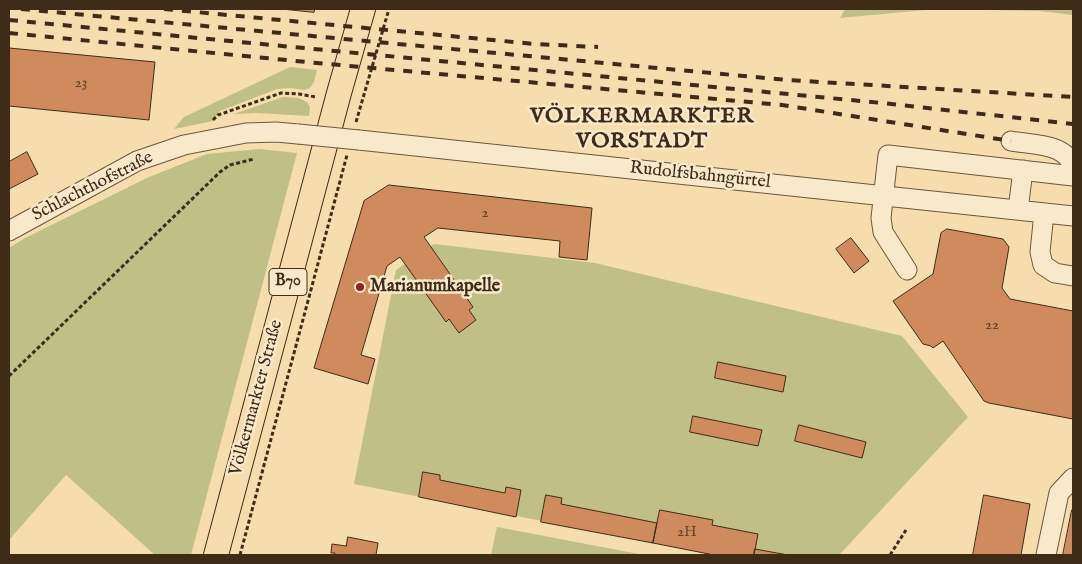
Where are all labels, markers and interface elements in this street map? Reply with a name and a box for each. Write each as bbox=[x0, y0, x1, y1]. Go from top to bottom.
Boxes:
house number: 23 bbox=[75, 75, 87, 93]
district label: VÖLKERMARKTER VORSTADT bbox=[528, 104, 756, 156]
street label: Schlachthofstraße bbox=[29, 147, 157, 227]
street label: Rudolfsbahngürtel bbox=[628, 158, 772, 194]
house number: 2 bbox=[481, 205, 489, 223]
road number: B70 bbox=[269, 268, 307, 296]
place label: Marianumkapelle bbox=[370, 276, 500, 298]
marker: Marianumkapelle bbox=[354, 281, 366, 293]
house number: 22 bbox=[985, 317, 999, 335]
street label: Völkermarkter Straße bbox=[226, 318, 288, 478]
house number: 2H bbox=[677, 524, 697, 542]

